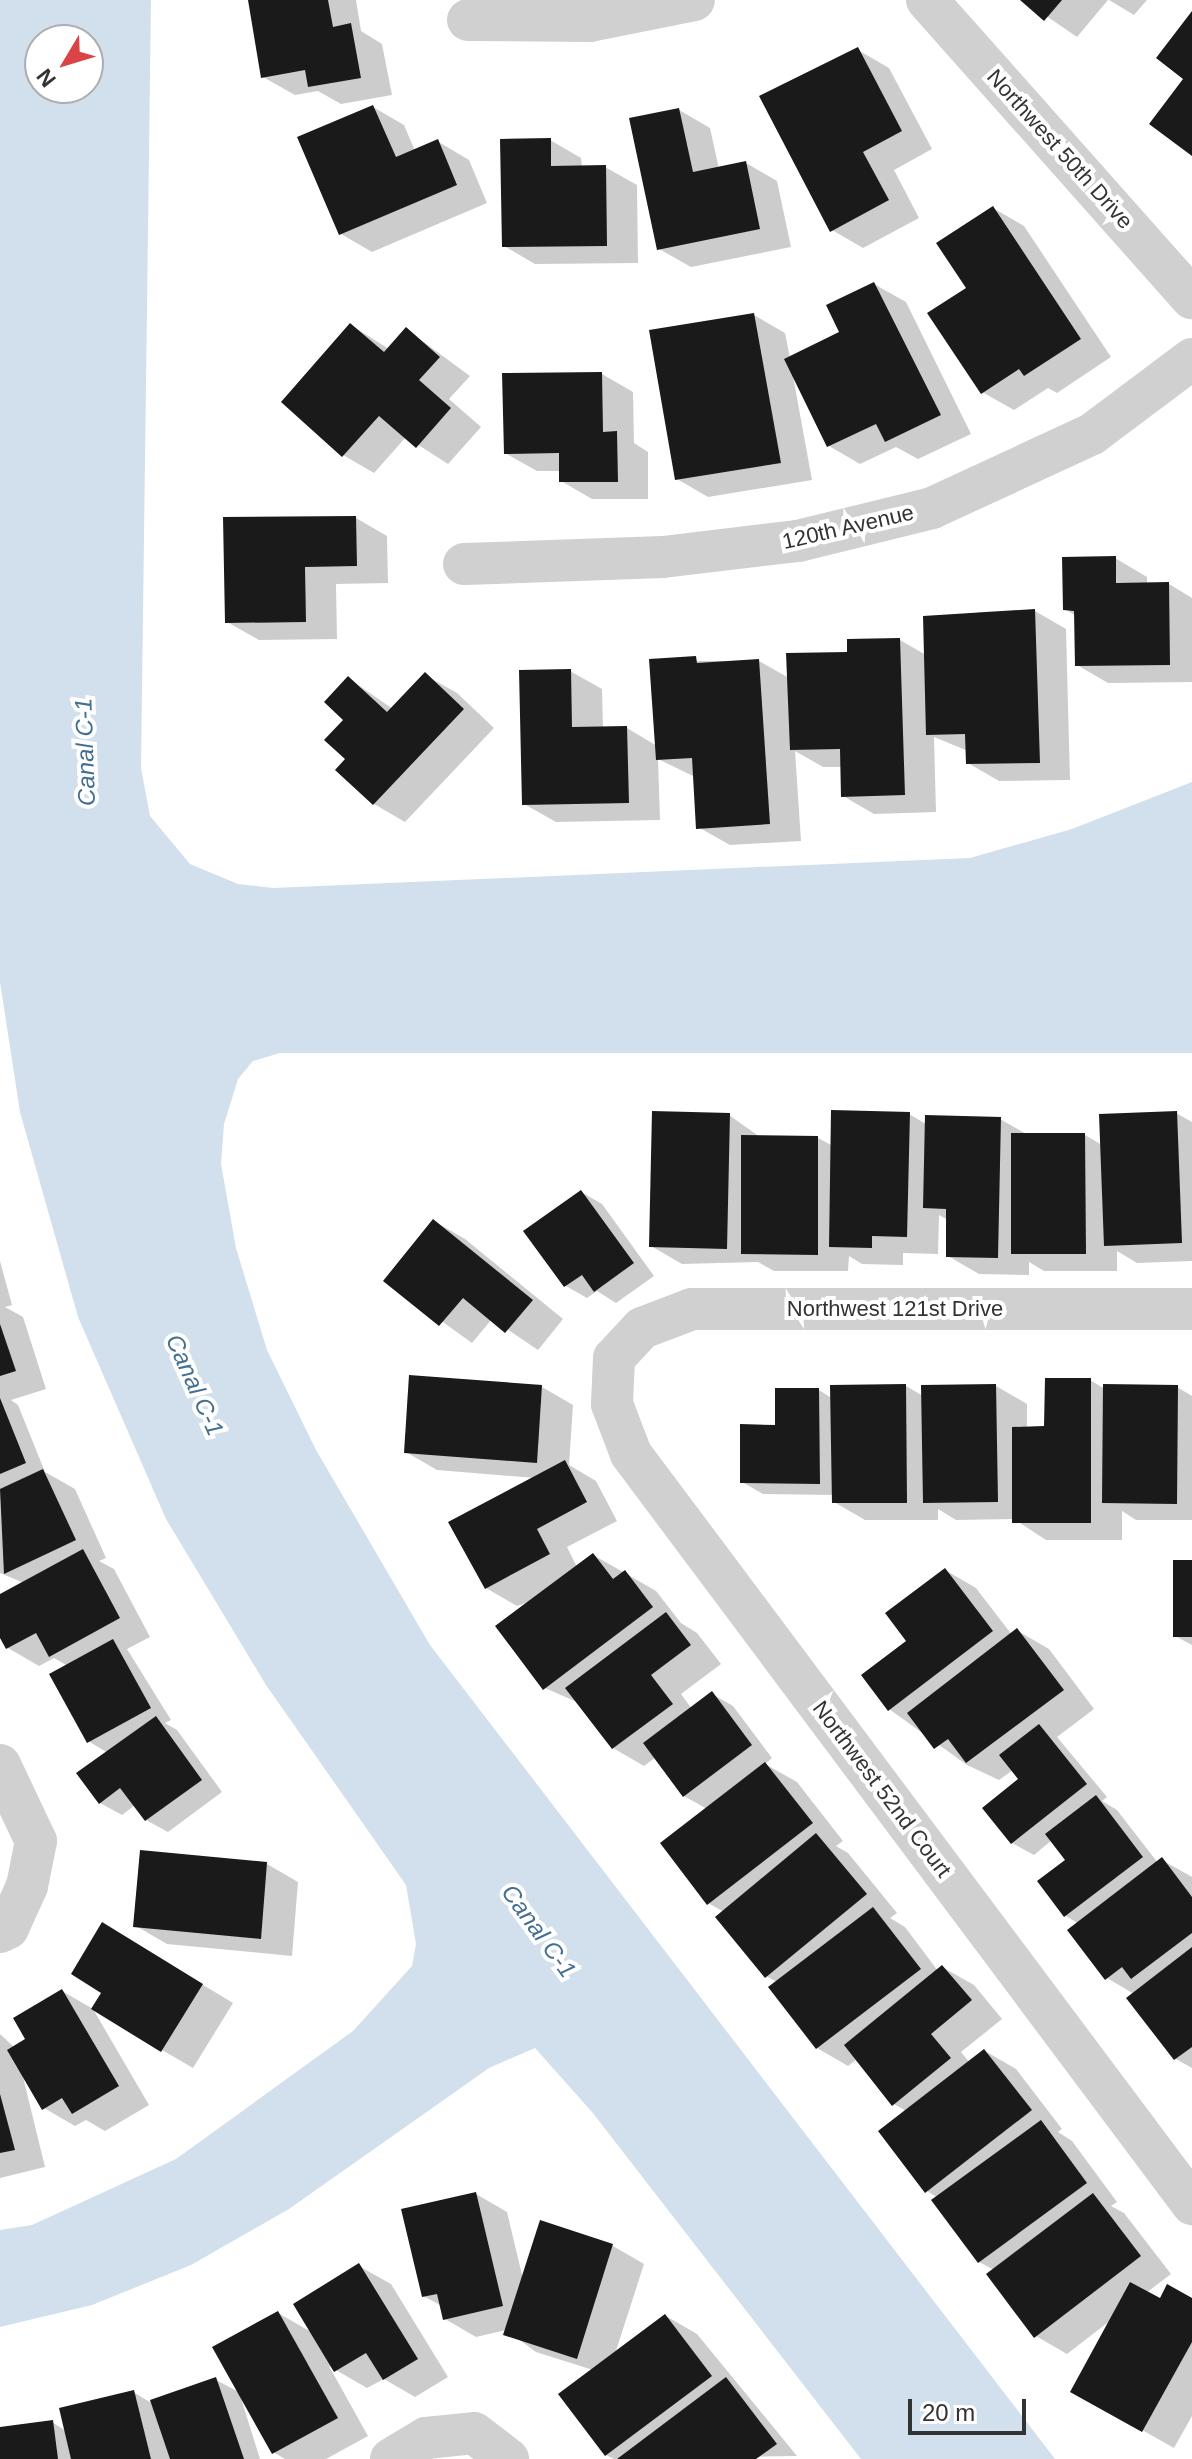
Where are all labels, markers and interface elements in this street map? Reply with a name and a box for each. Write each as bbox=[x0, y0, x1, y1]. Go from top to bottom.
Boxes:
north arrow bbox=[24, 24, 104, 104]
text: N bbox=[32, 64, 61, 92]
street label: Northwest 50th Drive bbox=[981, 64, 1139, 234]
street label: 120th Avenue bbox=[779, 499, 917, 555]
water label: Canal C-1 bbox=[69, 698, 101, 806]
street label: Northwest 121st Drive bbox=[787, 1296, 1003, 1322]
water label: Canal C-1 bbox=[160, 1330, 230, 1440]
street label: Northwest 52nd Court bbox=[807, 1696, 957, 1882]
water label: Canal C-1 bbox=[496, 1879, 582, 1983]
scale bar bbox=[912, 2383, 1030, 2433]
text: 20 m bbox=[922, 2399, 975, 2426]

